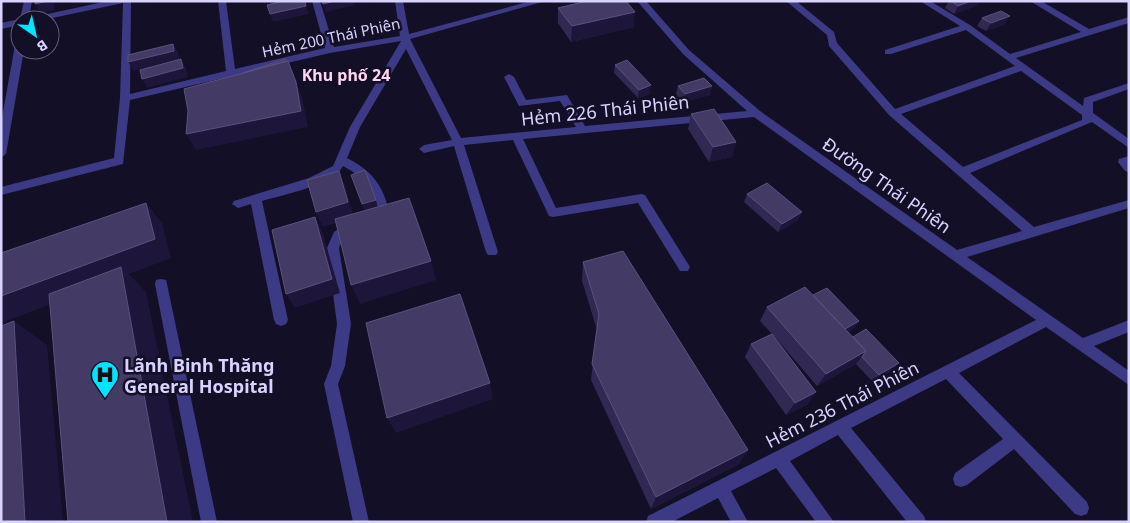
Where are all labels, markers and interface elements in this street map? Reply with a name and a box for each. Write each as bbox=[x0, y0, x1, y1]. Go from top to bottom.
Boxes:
north arrow bbox=[10, 10, 60, 60]
street label: Hẻm 200 Thái Phiên bbox=[260, 13, 402, 61]
text: B bbox=[33, 36, 52, 57]
district label: Khu phố 24 bbox=[302, 64, 390, 86]
street label: Hẻm 226 Thái Phiên bbox=[520, 89, 690, 131]
street label: Đường Thái Phiên bbox=[818, 132, 956, 238]
place label: Lãnh Binh Thăng General Hospital bbox=[124, 353, 274, 398]
street label: Hẻm 236 Thái Phiên bbox=[761, 355, 923, 453]
hospital icon: Lãnh Binh Thăng General Hospital bbox=[90, 360, 120, 399]

